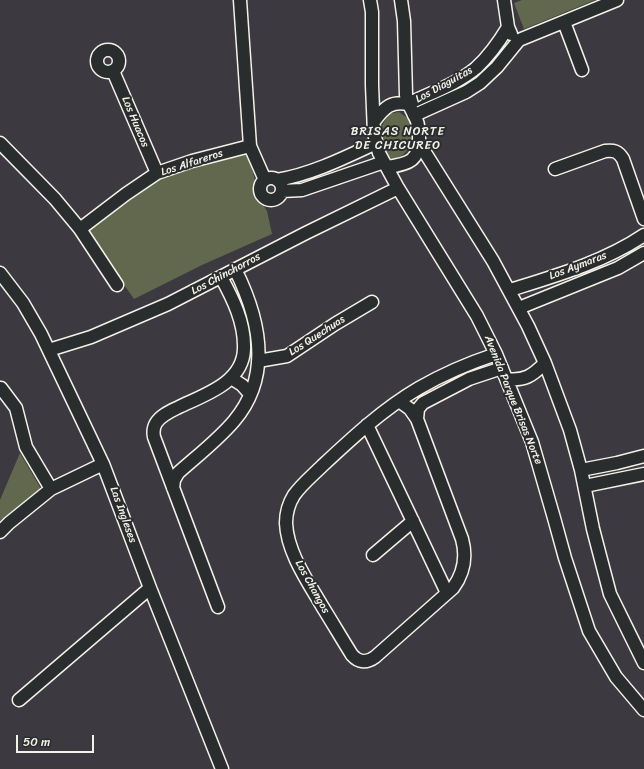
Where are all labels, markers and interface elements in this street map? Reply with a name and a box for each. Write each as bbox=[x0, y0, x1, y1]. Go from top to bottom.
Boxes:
street label: Los Diaguitas bbox=[413, 64, 475, 106]
street label: Los Huacos bbox=[118, 95, 152, 149]
district label: BRISAS NORTE DE CHICUREO bbox=[352, 125, 444, 153]
street label: Los Alfareros bbox=[159, 147, 225, 179]
street label: Los Aymaras bbox=[547, 249, 609, 283]
street label: Los Chinchorros bbox=[189, 250, 263, 298]
street label: Los Quechuas bbox=[286, 313, 348, 359]
street label: Avenida Parque Brisas Norte bbox=[481, 334, 545, 466]
street label: Las Ingleses bbox=[107, 485, 139, 545]
street label: Los Changos bbox=[292, 558, 332, 616]
scale bar bbox=[18, 727, 96, 753]
text: 50 m bbox=[23, 731, 50, 753]

